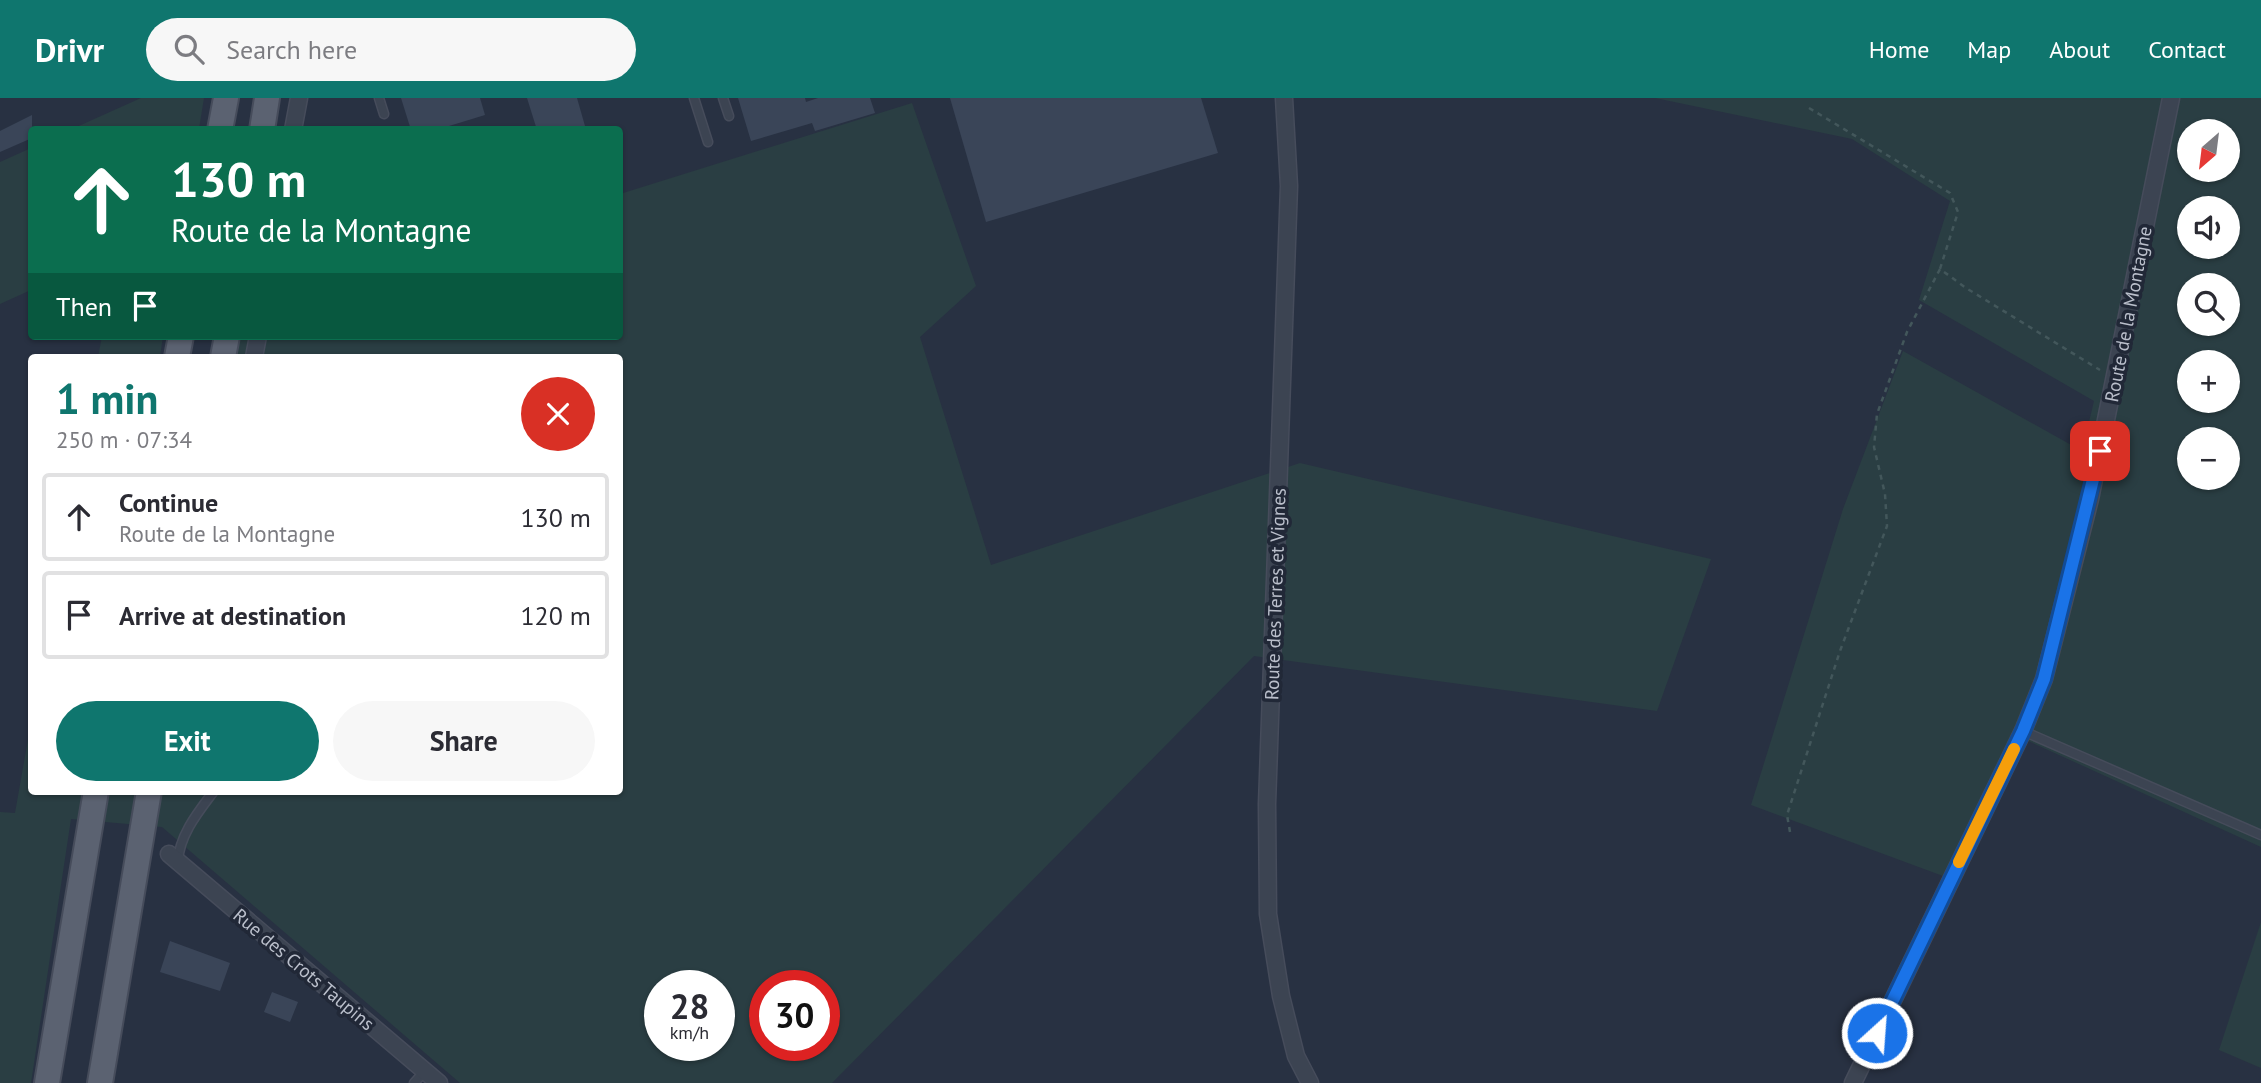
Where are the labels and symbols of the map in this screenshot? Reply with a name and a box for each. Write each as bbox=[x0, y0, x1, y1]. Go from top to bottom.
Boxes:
north arrow bbox=[2177, 119, 2240, 182]
street label: Route de la Montagne bbox=[2099, 224, 2157, 404]
pin bbox=[2070, 421, 2130, 481]
street label: Route des Terres et Vignes bbox=[1259, 488, 1291, 700]
street label: Rue des Crots Taupins bbox=[228, 903, 380, 1035]
speed limit sign: 30 bbox=[749, 970, 840, 1061]
position arrow bbox=[1840, 996, 1914, 1070]

